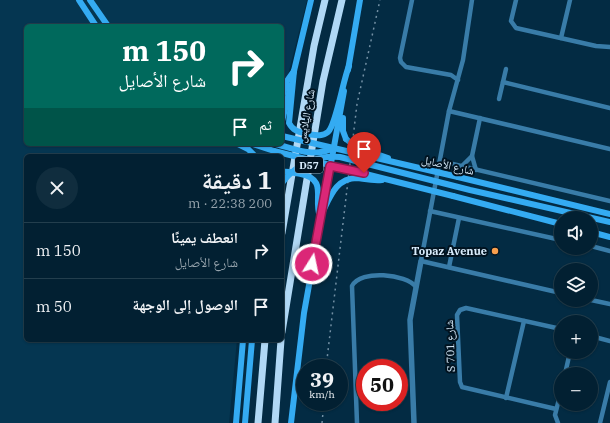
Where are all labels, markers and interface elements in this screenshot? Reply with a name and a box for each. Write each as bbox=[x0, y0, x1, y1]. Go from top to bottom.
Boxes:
text: 150 m bbox=[122, 32, 206, 69]
icon: right bbox=[220, 40, 272, 92]
text: شارع الأصايل bbox=[118, 69, 206, 92]
street label: شارع اليلايس bbox=[294, 88, 318, 144]
text: ثم bbox=[259, 115, 272, 134]
icon: arrive bbox=[229, 116, 251, 138]
pin bbox=[347, 132, 381, 173]
icon: arrive bbox=[353, 138, 375, 160]
street label: شارع الأصايل bbox=[420, 152, 476, 178]
road number: D57 bbox=[295, 157, 323, 173]
text: 1 دقيقة bbox=[202, 164, 272, 196]
button: close bbox=[36, 167, 78, 209]
text: 200 m · 22:38 bbox=[188, 195, 272, 212]
map controls bbox=[554, 211, 598, 411]
button: sound bbox=[554, 211, 598, 255]
text: انعطف يمينًا bbox=[171, 228, 238, 247]
icon: right bbox=[250, 240, 272, 262]
text: 150 m bbox=[36, 241, 81, 260]
position arrow bbox=[291, 243, 333, 285]
place label: Topaz Avenue bbox=[411, 244, 487, 258]
marker: Topaz Avenue bbox=[490, 246, 500, 256]
text: شارع الأصايل bbox=[175, 254, 238, 271]
button: layers bbox=[554, 263, 598, 307]
text: الوصول إلى الوجهة bbox=[132, 295, 238, 314]
icon: arrive bbox=[250, 296, 272, 318]
text: 50 m bbox=[36, 297, 72, 316]
button: + bbox=[554, 315, 598, 359]
street label: S 701 شارع bbox=[442, 320, 458, 372]
speed limit sign: 50 bbox=[356, 359, 408, 411]
text: 39 bbox=[310, 366, 334, 393]
button: − bbox=[554, 367, 598, 411]
text: km/h bbox=[309, 388, 335, 401]

